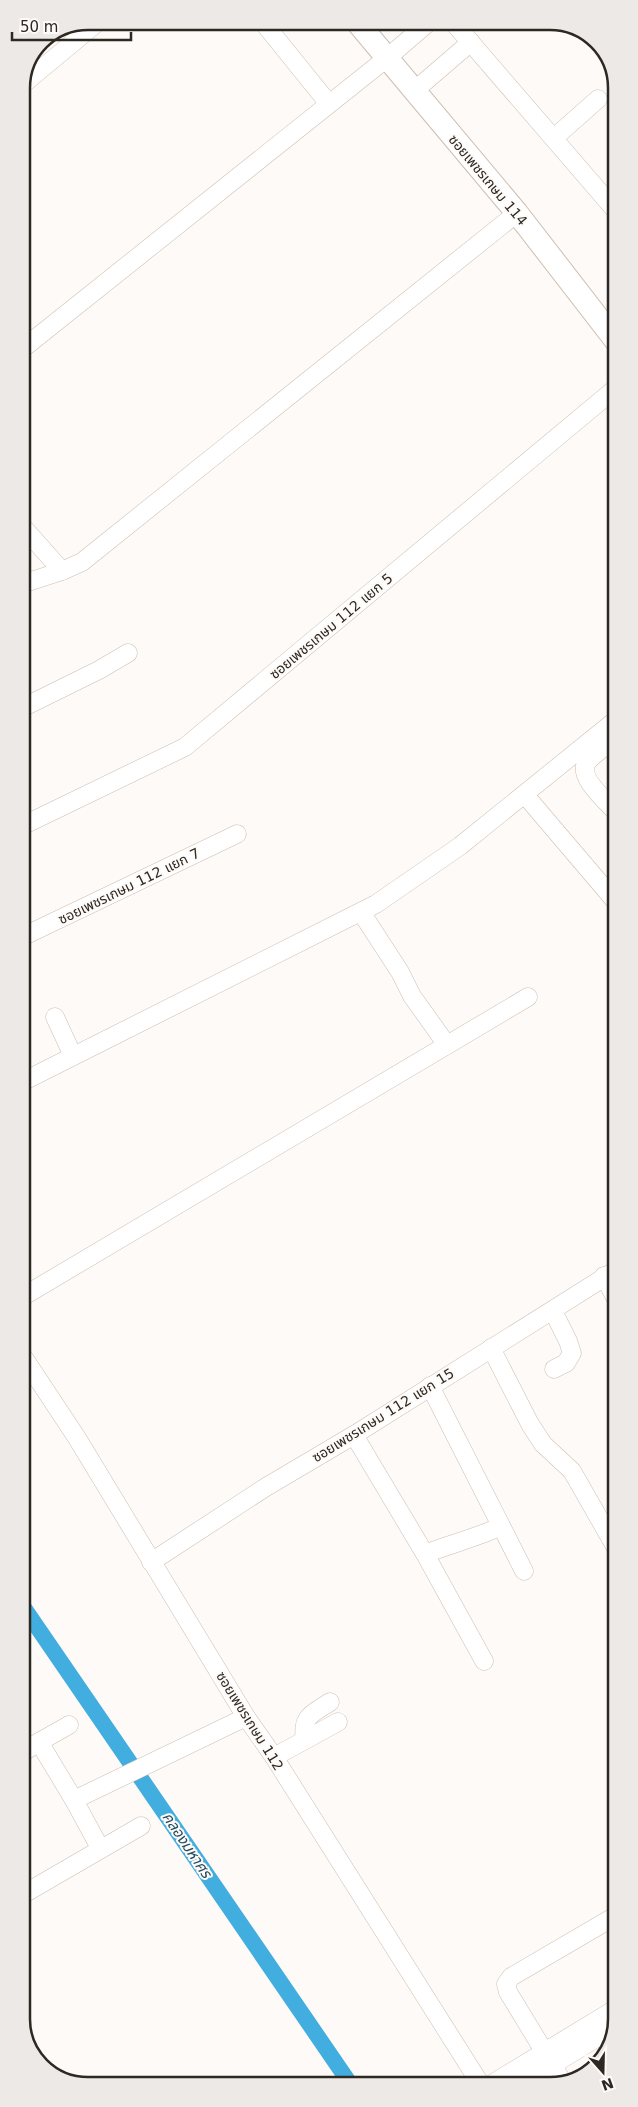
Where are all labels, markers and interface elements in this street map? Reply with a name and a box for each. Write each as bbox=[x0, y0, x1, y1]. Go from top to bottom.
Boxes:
scale bar bbox=[12, 10, 131, 42]
text: 50 m bbox=[20, 18, 58, 36]
street label: ซอยเพชรเกษม 114 bbox=[445, 131, 531, 229]
street label: ซอยเพชรเกษม 112 แยก 5 bbox=[266, 570, 396, 682]
street label: ซอยเพชรเกษม 112 แยก 7 bbox=[56, 845, 202, 927]
street label: ซอยเพชรเกษม 112 แยก 15 bbox=[309, 1365, 457, 1465]
street label: ซอยเพชรเกษม 112 bbox=[213, 1669, 287, 1773]
water label: คลองมหาศร bbox=[158, 1809, 216, 1883]
north arrow bbox=[578, 2047, 628, 2097]
text: N bbox=[599, 2075, 616, 2094]

